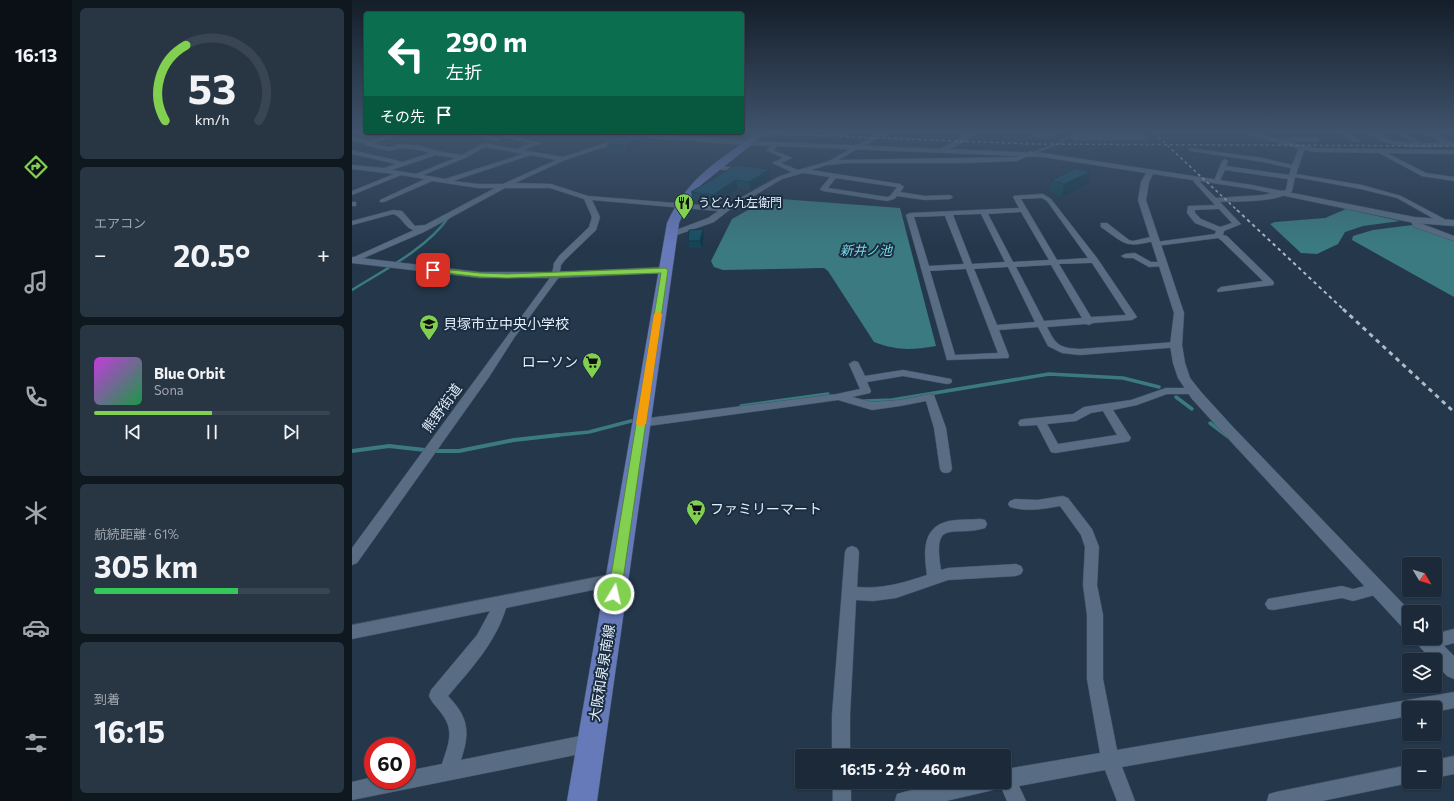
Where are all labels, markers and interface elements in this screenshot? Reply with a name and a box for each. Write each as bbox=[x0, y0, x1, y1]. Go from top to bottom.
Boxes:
text: 290 m bbox=[446, 24, 527, 58]
icon: left bbox=[380, 28, 432, 80]
text: 16:13 bbox=[15, 44, 57, 66]
text: 左折 bbox=[446, 61, 482, 83]
text: 53 bbox=[188, 62, 236, 113]
icon: arrive bbox=[433, 104, 455, 126]
text: その先 bbox=[380, 107, 425, 125]
text: km/h bbox=[195, 110, 229, 128]
icon: directions bbox=[22, 153, 50, 181]
restaurant icon: うどん九左衛門 bbox=[673, 192, 695, 220]
place label: うどん九左衛門 bbox=[698, 195, 782, 209]
text: エアコン bbox=[94, 215, 146, 231]
text: 20.5° bbox=[173, 236, 250, 273]
text: − bbox=[94, 241, 107, 268]
text: + bbox=[317, 241, 330, 268]
water label: 新井ノ池 bbox=[840, 242, 894, 258]
pin bbox=[416, 253, 450, 287]
icon: arrive bbox=[422, 259, 444, 281]
icon: music bbox=[22, 268, 50, 296]
school or university icon: 貝塚市立中央小学校 bbox=[418, 313, 440, 341]
place label: 貝塚市立中央小学校 bbox=[443, 315, 569, 332]
supermarket icon: ローソン bbox=[581, 351, 603, 379]
place label: ローソン bbox=[522, 353, 578, 370]
text: Blue Orbit bbox=[154, 364, 225, 382]
street label: 熊野街道 bbox=[418, 380, 465, 435]
text: Sona bbox=[154, 382, 184, 398]
icon: phone bbox=[22, 383, 50, 411]
icon: previous bbox=[122, 421, 144, 443]
icon: pause bbox=[201, 421, 223, 443]
icon: next bbox=[280, 421, 302, 443]
supermarket icon: ファミリーマート bbox=[685, 498, 707, 526]
icon: climate bbox=[22, 499, 50, 527]
place label: ファミリーマート bbox=[710, 500, 822, 517]
text: 航続距離 · 61% bbox=[94, 526, 179, 542]
text: 305 km bbox=[94, 547, 198, 584]
north arrow bbox=[1402, 557, 1442, 597]
map controls bbox=[1402, 557, 1442, 789]
position arrow bbox=[593, 573, 635, 615]
button: sound bbox=[1402, 605, 1442, 645]
icon: car bbox=[22, 614, 50, 642]
street label: 大阪和泉泉南線 bbox=[585, 623, 618, 723]
button: layers bbox=[1402, 653, 1442, 693]
text: 到着 bbox=[94, 691, 120, 707]
button: + bbox=[1402, 701, 1442, 741]
text: 16:15 bbox=[94, 712, 165, 749]
icon: filters bbox=[22, 729, 50, 757]
speed limit sign: 60 bbox=[364, 737, 416, 789]
button: − bbox=[1402, 749, 1442, 789]
text: 16:15 · 2 分 · 460 m bbox=[840, 760, 966, 778]

